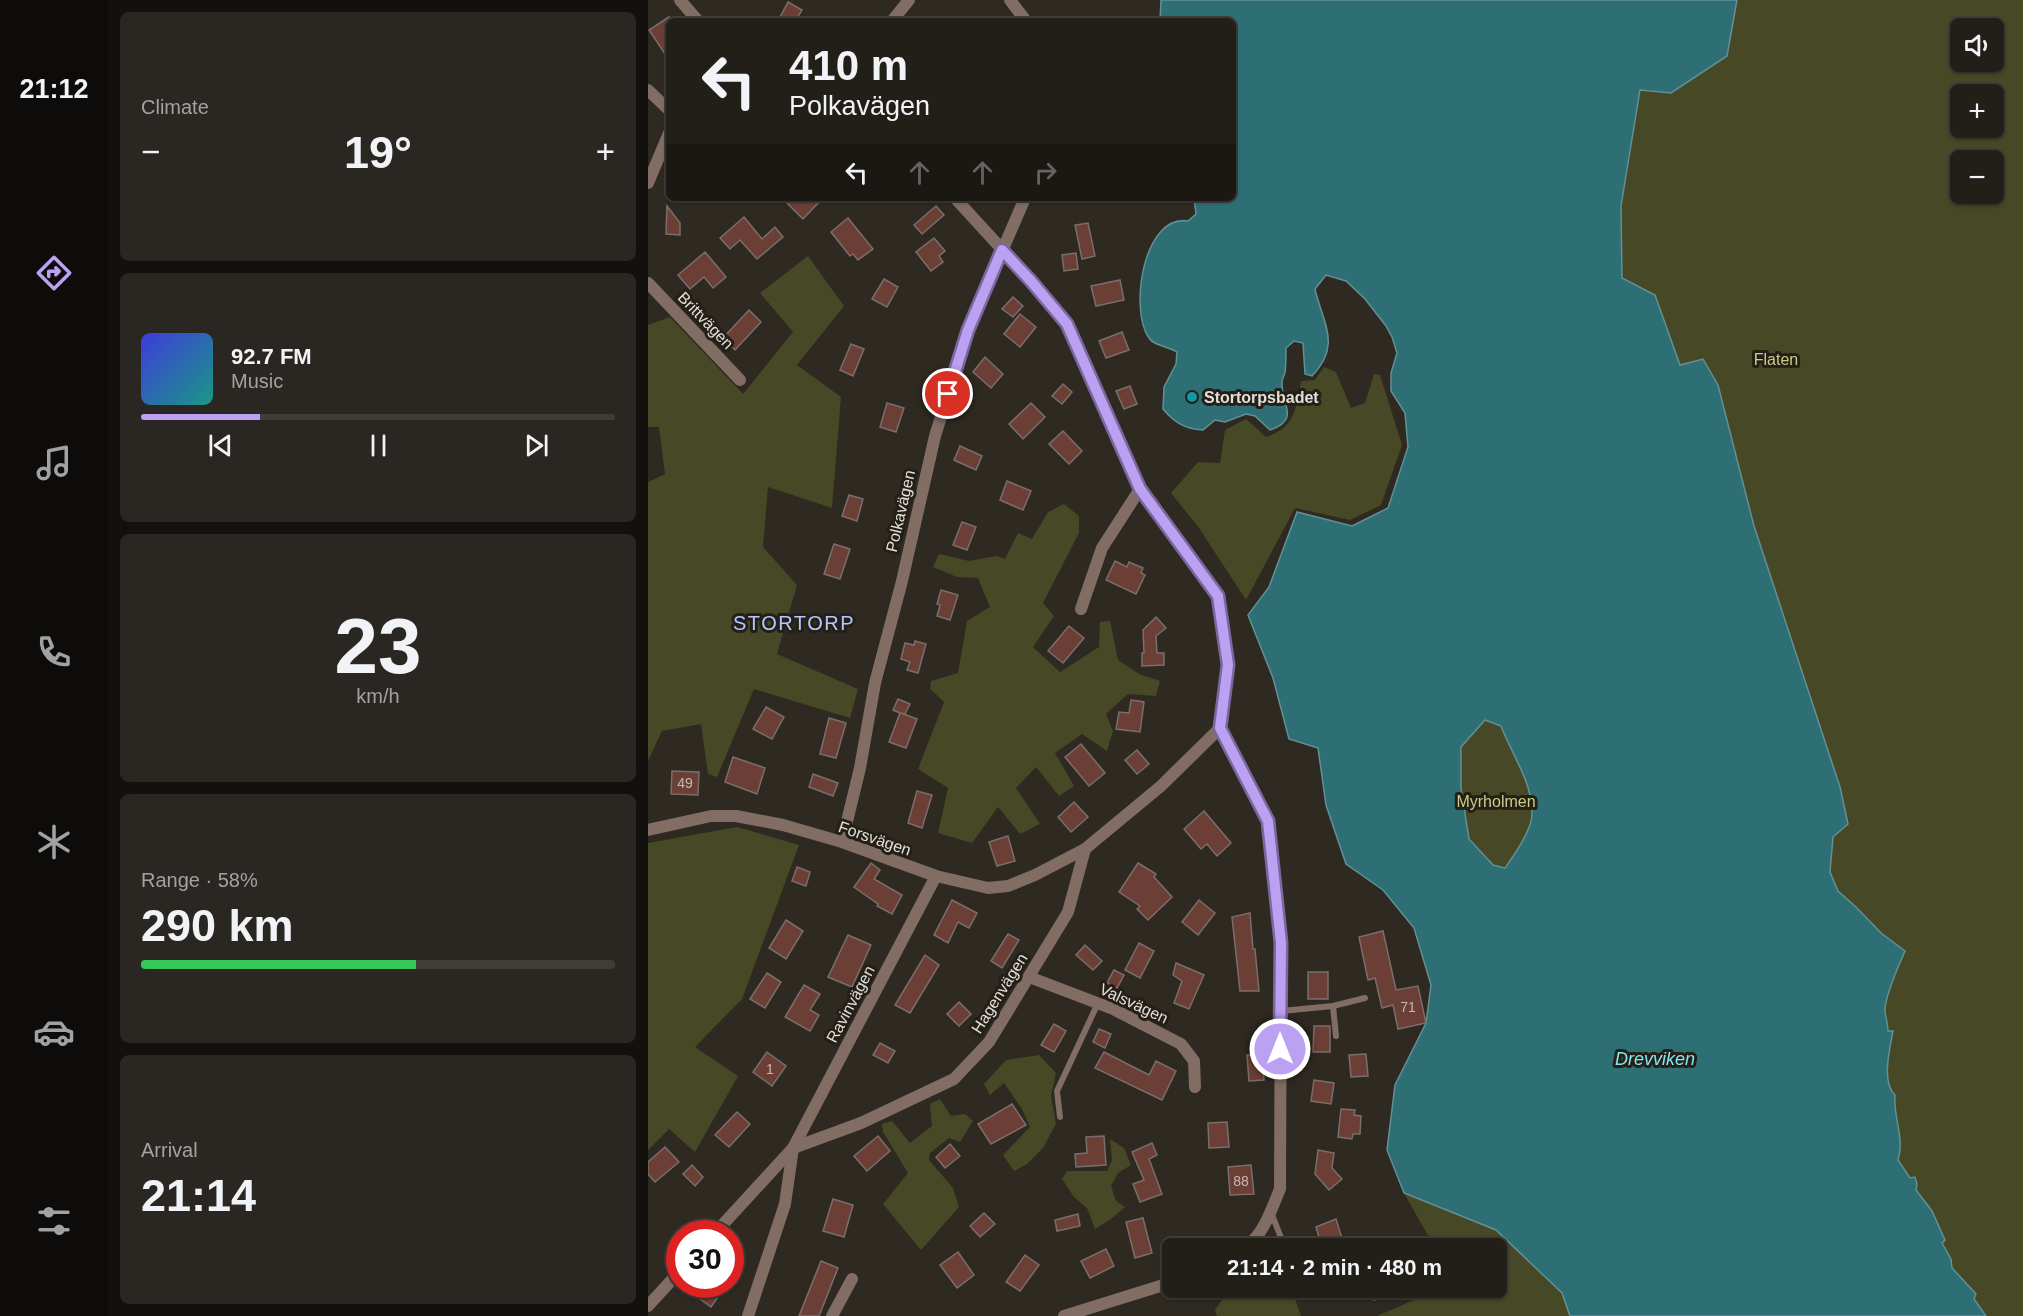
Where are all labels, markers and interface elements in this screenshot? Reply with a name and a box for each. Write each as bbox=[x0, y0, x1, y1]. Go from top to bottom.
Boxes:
map controls bbox=[1950, 18, 2004, 204]
button: sound bbox=[1950, 18, 2004, 72]
icon: left bbox=[690, 42, 768, 120]
text: 410 m bbox=[789, 42, 908, 89]
text: 21:12 bbox=[19, 74, 89, 104]
button: + bbox=[1950, 84, 2004, 138]
text: Polkavägen bbox=[789, 91, 930, 121]
text: Climate bbox=[141, 96, 209, 118]
text: 19° bbox=[344, 127, 412, 178]
text: − bbox=[141, 133, 160, 170]
text: + bbox=[596, 133, 615, 170]
button: − bbox=[1950, 150, 2004, 204]
icon: left bbox=[840, 156, 873, 189]
icon: ahead bbox=[903, 156, 936, 189]
icon: ahead bbox=[966, 156, 999, 189]
icon: right bbox=[1029, 156, 1062, 189]
icon: directions bbox=[33, 252, 75, 294]
street label: Brittvägen bbox=[675, 289, 737, 352]
text: 92.7 FM bbox=[231, 344, 312, 369]
park label: Flaten bbox=[1754, 351, 1798, 368]
pin bbox=[922, 368, 973, 419]
text: Music bbox=[231, 370, 283, 392]
icon: arrive bbox=[931, 377, 964, 410]
place label: Stortorpsbadet bbox=[1204, 389, 1319, 406]
marker: Stortorpsbadet bbox=[1185, 390, 1199, 404]
icon: previous bbox=[204, 429, 237, 462]
icon: pause bbox=[362, 429, 395, 462]
icon: next bbox=[520, 429, 553, 462]
icon: music bbox=[33, 442, 75, 484]
street label: Polkavägen bbox=[883, 468, 918, 554]
text: 23 bbox=[335, 602, 421, 690]
district label: STORTORP bbox=[733, 612, 855, 634]
icon: phone bbox=[33, 631, 75, 673]
text: km/h bbox=[356, 685, 400, 707]
house number: 49 bbox=[677, 775, 693, 791]
park label: Myrholmen bbox=[1456, 793, 1536, 810]
street label: Forsvägen bbox=[836, 818, 913, 859]
icon: climate bbox=[33, 821, 75, 863]
text: Range · 58% bbox=[141, 869, 258, 891]
text: 290 km bbox=[141, 900, 294, 951]
street label: Hagenvägen bbox=[968, 950, 1031, 1036]
street label: Ravinvägen bbox=[823, 963, 878, 1046]
street label: Valsvägen bbox=[1097, 980, 1171, 1027]
house number: 71 bbox=[1400, 999, 1416, 1015]
icon: car bbox=[33, 1011, 75, 1053]
position arrow bbox=[1248, 1017, 1312, 1081]
water label: Drevviken bbox=[1615, 1049, 1695, 1069]
house number: 1 bbox=[766, 1061, 774, 1077]
text: Arrival bbox=[141, 1139, 198, 1161]
text: 21:14 bbox=[141, 1170, 256, 1221]
house number: 88 bbox=[1233, 1173, 1249, 1189]
icon: filters bbox=[33, 1200, 75, 1242]
speed limit sign: 30 bbox=[666, 1220, 744, 1298]
text: 21:14 · 2 min · 480 m bbox=[1227, 1255, 1442, 1280]

